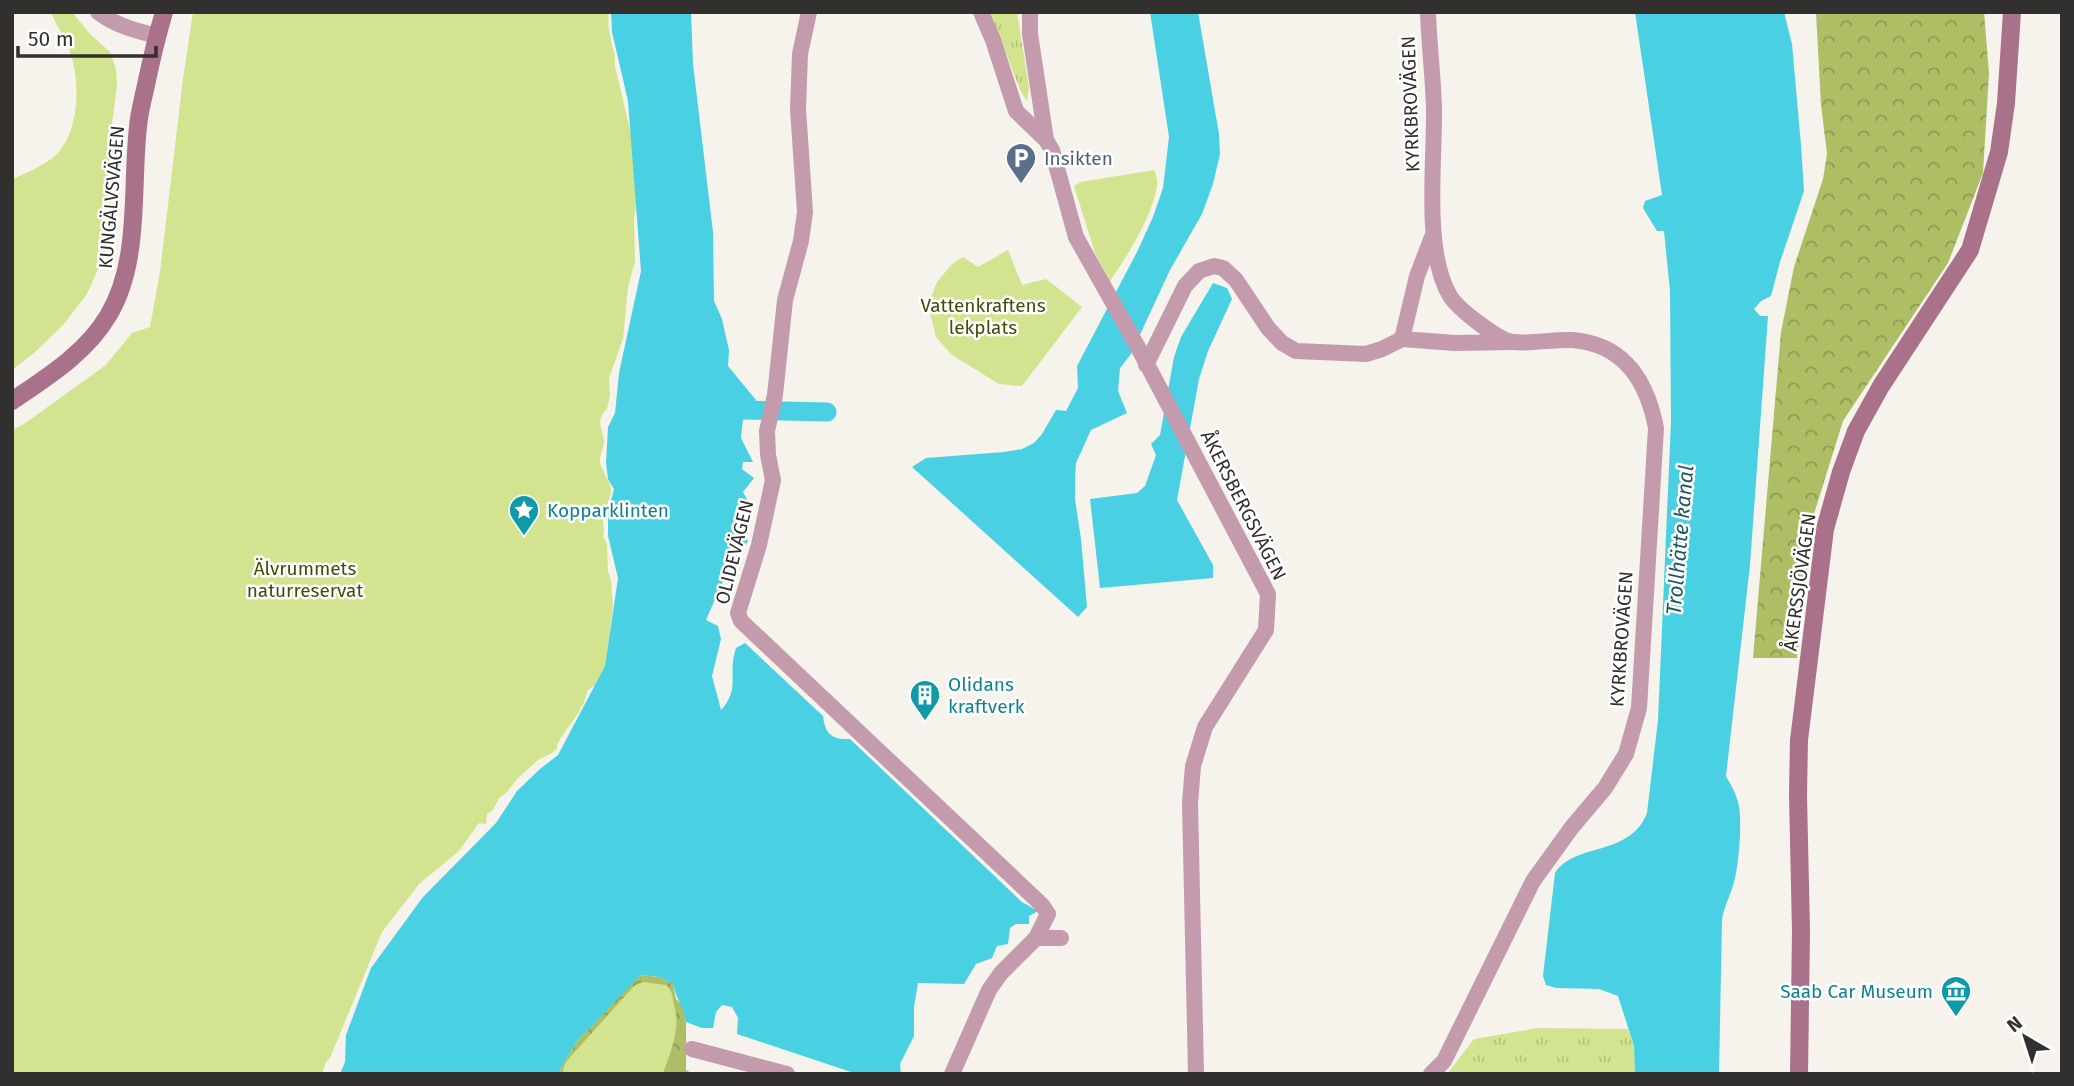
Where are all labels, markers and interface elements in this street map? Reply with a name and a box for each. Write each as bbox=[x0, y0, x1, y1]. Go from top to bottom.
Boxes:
scale bar bbox=[18, 14, 156, 58]
text: 50 m bbox=[28, 26, 74, 52]
street label: KYRKBROVÄGEN bbox=[1397, 35, 1424, 173]
street label: KUNGÄLVSVÄGEN bbox=[94, 124, 129, 270]
parking icon: Insikten bbox=[1004, 141, 1038, 185]
place label: Insikten bbox=[1044, 147, 1113, 170]
park label: Vattenkraftens lekplats bbox=[920, 294, 1046, 339]
street label: ÅKERSBERGSVÄGEN bbox=[1196, 426, 1291, 584]
water label: Trollhätte kanal bbox=[1661, 464, 1699, 616]
place icon: Kopparklinten bbox=[507, 493, 541, 537]
street label: OLIDEVÄGEN bbox=[710, 498, 759, 607]
place label: Kopparklinten bbox=[547, 499, 669, 522]
street label: ÅKERSSJÖVÄGEN bbox=[1778, 512, 1821, 652]
park label: Älvrummets naturreservat bbox=[247, 557, 363, 602]
street label: KYRKBROVÄGEN bbox=[1605, 570, 1638, 708]
place label: Olidans kraftverk bbox=[948, 673, 1025, 718]
building icon: Olidans kraftverk bbox=[908, 678, 942, 722]
museum icon: Saab Car Museum bbox=[1939, 974, 1973, 1018]
place label: Saab Car Museum bbox=[1780, 980, 1933, 1003]
north arrow bbox=[1990, 1002, 2060, 1072]
text: N bbox=[2002, 1011, 2027, 1037]

